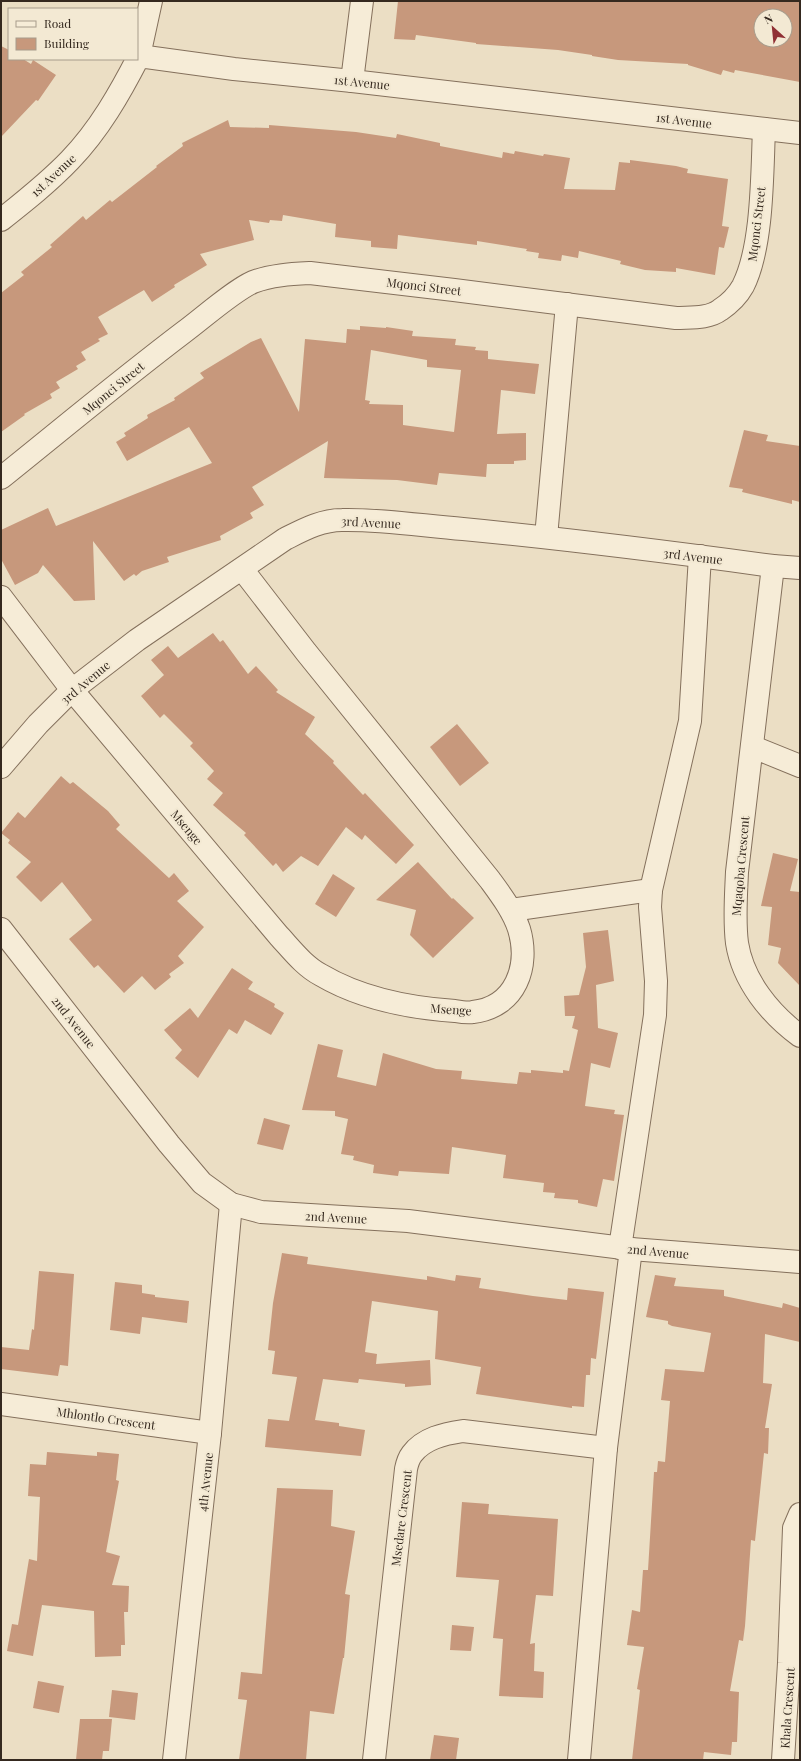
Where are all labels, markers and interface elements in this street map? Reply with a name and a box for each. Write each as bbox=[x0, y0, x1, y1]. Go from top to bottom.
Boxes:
legend bbox=[8, 8, 138, 60]
north arrow bbox=[753, 8, 793, 48]
text: N bbox=[761, 10, 775, 27]
text: Road bbox=[44, 15, 71, 31]
text: Building bbox=[44, 35, 90, 51]
street label: 1st Avenue bbox=[333, 71, 391, 93]
street label: 1st Avenue bbox=[655, 109, 713, 131]
street label: 1st Avenue bbox=[27, 150, 79, 200]
street label: Mqonci Street bbox=[743, 185, 769, 262]
street label: Mqonci Street bbox=[386, 273, 463, 299]
street label: Mqonci Street bbox=[79, 358, 148, 418]
street label: 3rd Avenue bbox=[341, 512, 401, 532]
street label: 3rd Avenue bbox=[662, 544, 724, 568]
street label: 3rd Avenue bbox=[57, 657, 113, 707]
street label: Msenge bbox=[168, 806, 206, 848]
street label: Mqaqoba Crescent bbox=[728, 815, 752, 917]
street label: 2nd Avenue bbox=[49, 993, 99, 1051]
street label: Msenge bbox=[430, 1000, 472, 1018]
street label: 2nd Avenue bbox=[305, 1207, 367, 1227]
street label: 2nd Avenue bbox=[626, 1240, 690, 1262]
street label: Mhlontlo Crescent bbox=[55, 1403, 157, 1433]
street label: 4th Avenue bbox=[194, 1452, 216, 1512]
street label: Msedare Crescent bbox=[387, 1468, 415, 1567]
street label: Khala Crescent bbox=[776, 1666, 798, 1749]

